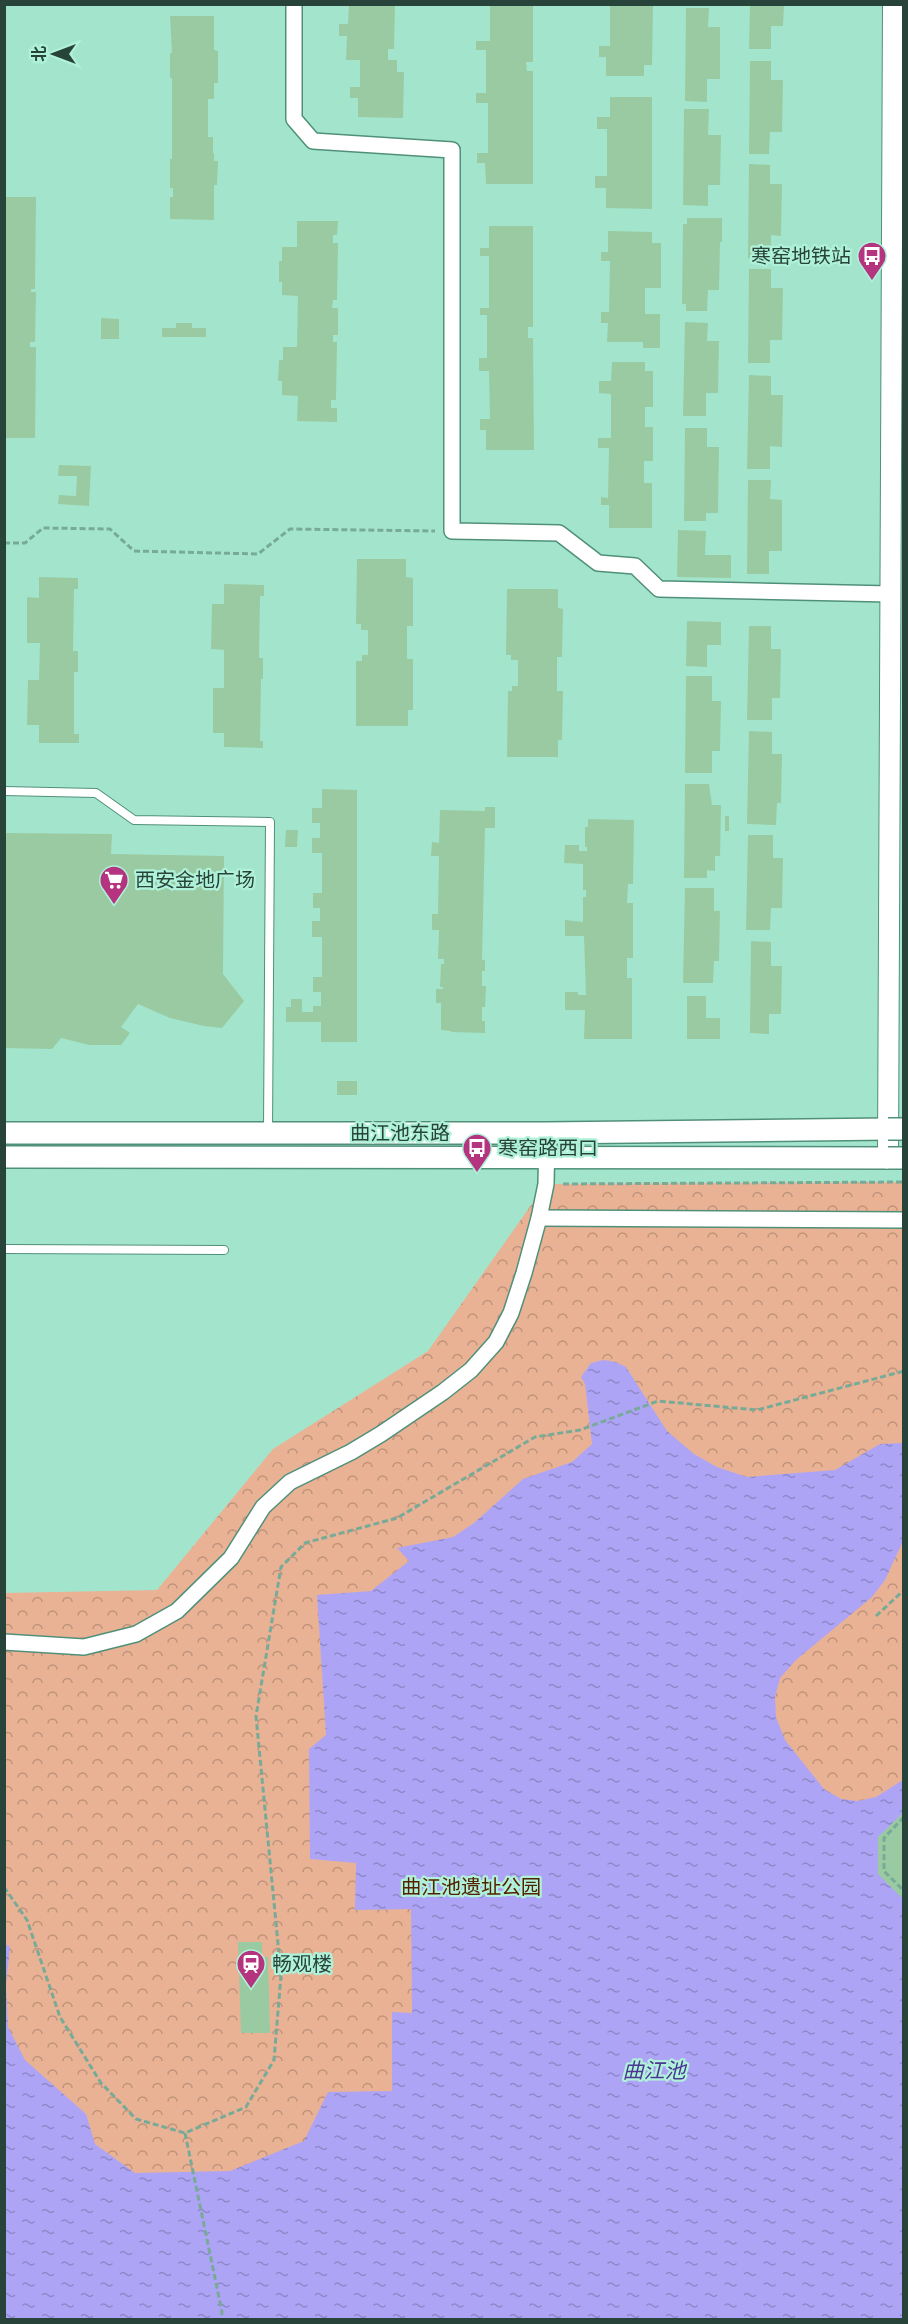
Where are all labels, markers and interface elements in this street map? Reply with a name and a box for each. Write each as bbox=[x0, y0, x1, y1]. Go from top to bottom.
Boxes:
north arrow bbox=[24, 24, 84, 84]
text: 北 bbox=[28, 46, 51, 62]
bus stop icon: 寒窑地铁站 bbox=[856, 240, 888, 282]
place label: 寒窑地铁站 bbox=[751, 242, 851, 270]
supermarket icon: 西安金地广场 bbox=[98, 864, 130, 906]
place label: 西安金地广场 bbox=[135, 866, 255, 894]
street label: 曲江池东路 bbox=[350, 1119, 450, 1147]
bus stop icon: 寒窑路西口 bbox=[461, 1132, 493, 1174]
place label: 寒窑路西口 bbox=[498, 1134, 598, 1162]
park label: 曲江池遗址公园 bbox=[401, 1873, 541, 1901]
station icon: 畅观楼 bbox=[235, 1948, 267, 1990]
place label: 畅观楼 bbox=[272, 1950, 332, 1978]
water label: 曲江池 bbox=[623, 2056, 687, 2085]

